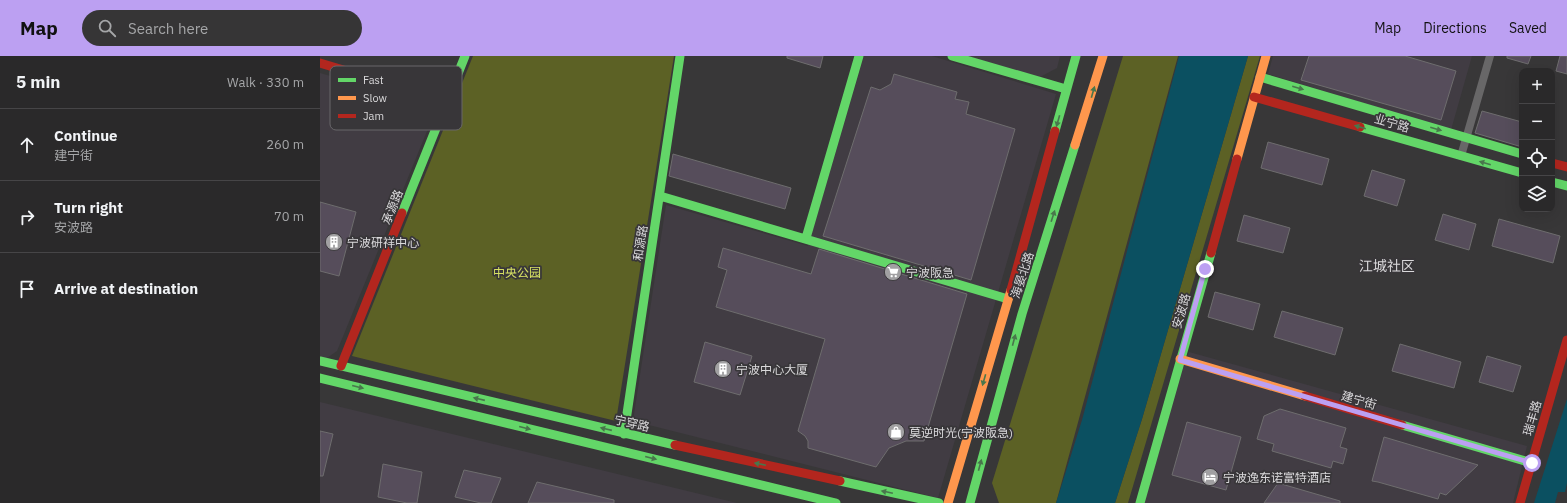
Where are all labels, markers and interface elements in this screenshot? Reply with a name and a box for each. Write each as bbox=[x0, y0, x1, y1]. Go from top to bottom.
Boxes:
search box bbox=[82, 10, 362, 46]
text: Map bbox=[20, 16, 58, 40]
icon: search bbox=[96, 17, 118, 39]
text: Search here bbox=[128, 19, 208, 38]
text: Map bbox=[1374, 19, 1401, 37]
text: Directions bbox=[1423, 19, 1487, 37]
text: Saved bbox=[1509, 19, 1547, 37]
legend bbox=[330, 66, 462, 130]
map controls bbox=[1519, 68, 1555, 212]
button: + bbox=[1519, 68, 1555, 104]
text: 5 min bbox=[16, 71, 60, 93]
text: Fast bbox=[363, 73, 384, 87]
text: Walk · 330 m bbox=[227, 74, 304, 91]
one-way arrow bbox=[1292, 85, 1304, 91]
one-way arrow bbox=[1090, 86, 1096, 98]
text: Slow bbox=[363, 91, 387, 105]
button: − bbox=[1519, 104, 1555, 140]
text: Jam bbox=[363, 109, 384, 123]
street label: 业宁路 bbox=[1373, 111, 1411, 135]
one-way arrow bbox=[1055, 115, 1061, 127]
one-way arrow bbox=[1353, 124, 1365, 130]
text: Continue bbox=[54, 126, 118, 145]
one-way arrow bbox=[1430, 126, 1442, 132]
icon: ahead bbox=[16, 134, 38, 156]
text: 260 m bbox=[266, 136, 304, 153]
button: locate bbox=[1519, 140, 1555, 176]
text: 建宁街 bbox=[54, 147, 93, 164]
one-way arrow bbox=[1478, 159, 1491, 165]
button: layers bbox=[1519, 176, 1555, 212]
street label: 承源路 bbox=[378, 187, 406, 227]
text: Turn right bbox=[54, 198, 123, 217]
icon: right bbox=[16, 206, 38, 228]
text: 70 m bbox=[274, 208, 304, 225]
one-way arrow bbox=[1050, 210, 1056, 222]
text: 安波路 bbox=[54, 219, 93, 236]
street label: 和源路 bbox=[630, 224, 650, 262]
building icon: 宁波研祥中心 bbox=[324, 232, 344, 252]
place label: 宁波研祥中心 bbox=[347, 235, 419, 250]
street label: 海晏北路 bbox=[1007, 250, 1037, 300]
district label: 江城社区 bbox=[1359, 257, 1415, 275]
route end bbox=[1196, 260, 1214, 278]
supermarket icon: 宁波阪急 bbox=[883, 262, 903, 282]
park label: 中央公园 bbox=[493, 265, 541, 280]
place label: 宁波阪急 bbox=[906, 265, 954, 280]
icon: arrive bbox=[16, 278, 38, 300]
text: Arrive at destination bbox=[54, 279, 198, 298]
street label: 安波路 bbox=[1169, 292, 1193, 330]
one-way arrow bbox=[1012, 334, 1018, 346]
building icon: 宁波中心大厦 bbox=[713, 359, 733, 379]
place label: 宁波中心大厦 bbox=[736, 362, 808, 377]
one-way arrow bbox=[981, 375, 987, 387]
one-way arrow bbox=[352, 384, 364, 390]
street label: 建宁街 bbox=[1340, 388, 1378, 412]
one-way arrow bbox=[473, 396, 486, 402]
street label: 瑞丰路 bbox=[1520, 399, 1544, 437]
street label: 宁穿路 bbox=[613, 412, 651, 434]
shop icon: 莫逆时光(宁波阪急) bbox=[886, 422, 906, 442]
one-way arrow bbox=[519, 425, 531, 431]
place label: 莫逆时光(宁波阪急) bbox=[909, 425, 1013, 440]
one-way arrow bbox=[600, 426, 612, 432]
route start bbox=[1523, 454, 1541, 472]
one-way arrow bbox=[645, 456, 658, 462]
one-way arrow bbox=[977, 459, 983, 471]
one-way arrow bbox=[754, 460, 766, 466]
hotel icon: 宁波逸东诺富特酒店 bbox=[1200, 467, 1220, 487]
place label: 宁波逸东诺富特酒店 bbox=[1223, 470, 1331, 485]
one-way arrow bbox=[881, 488, 893, 494]

